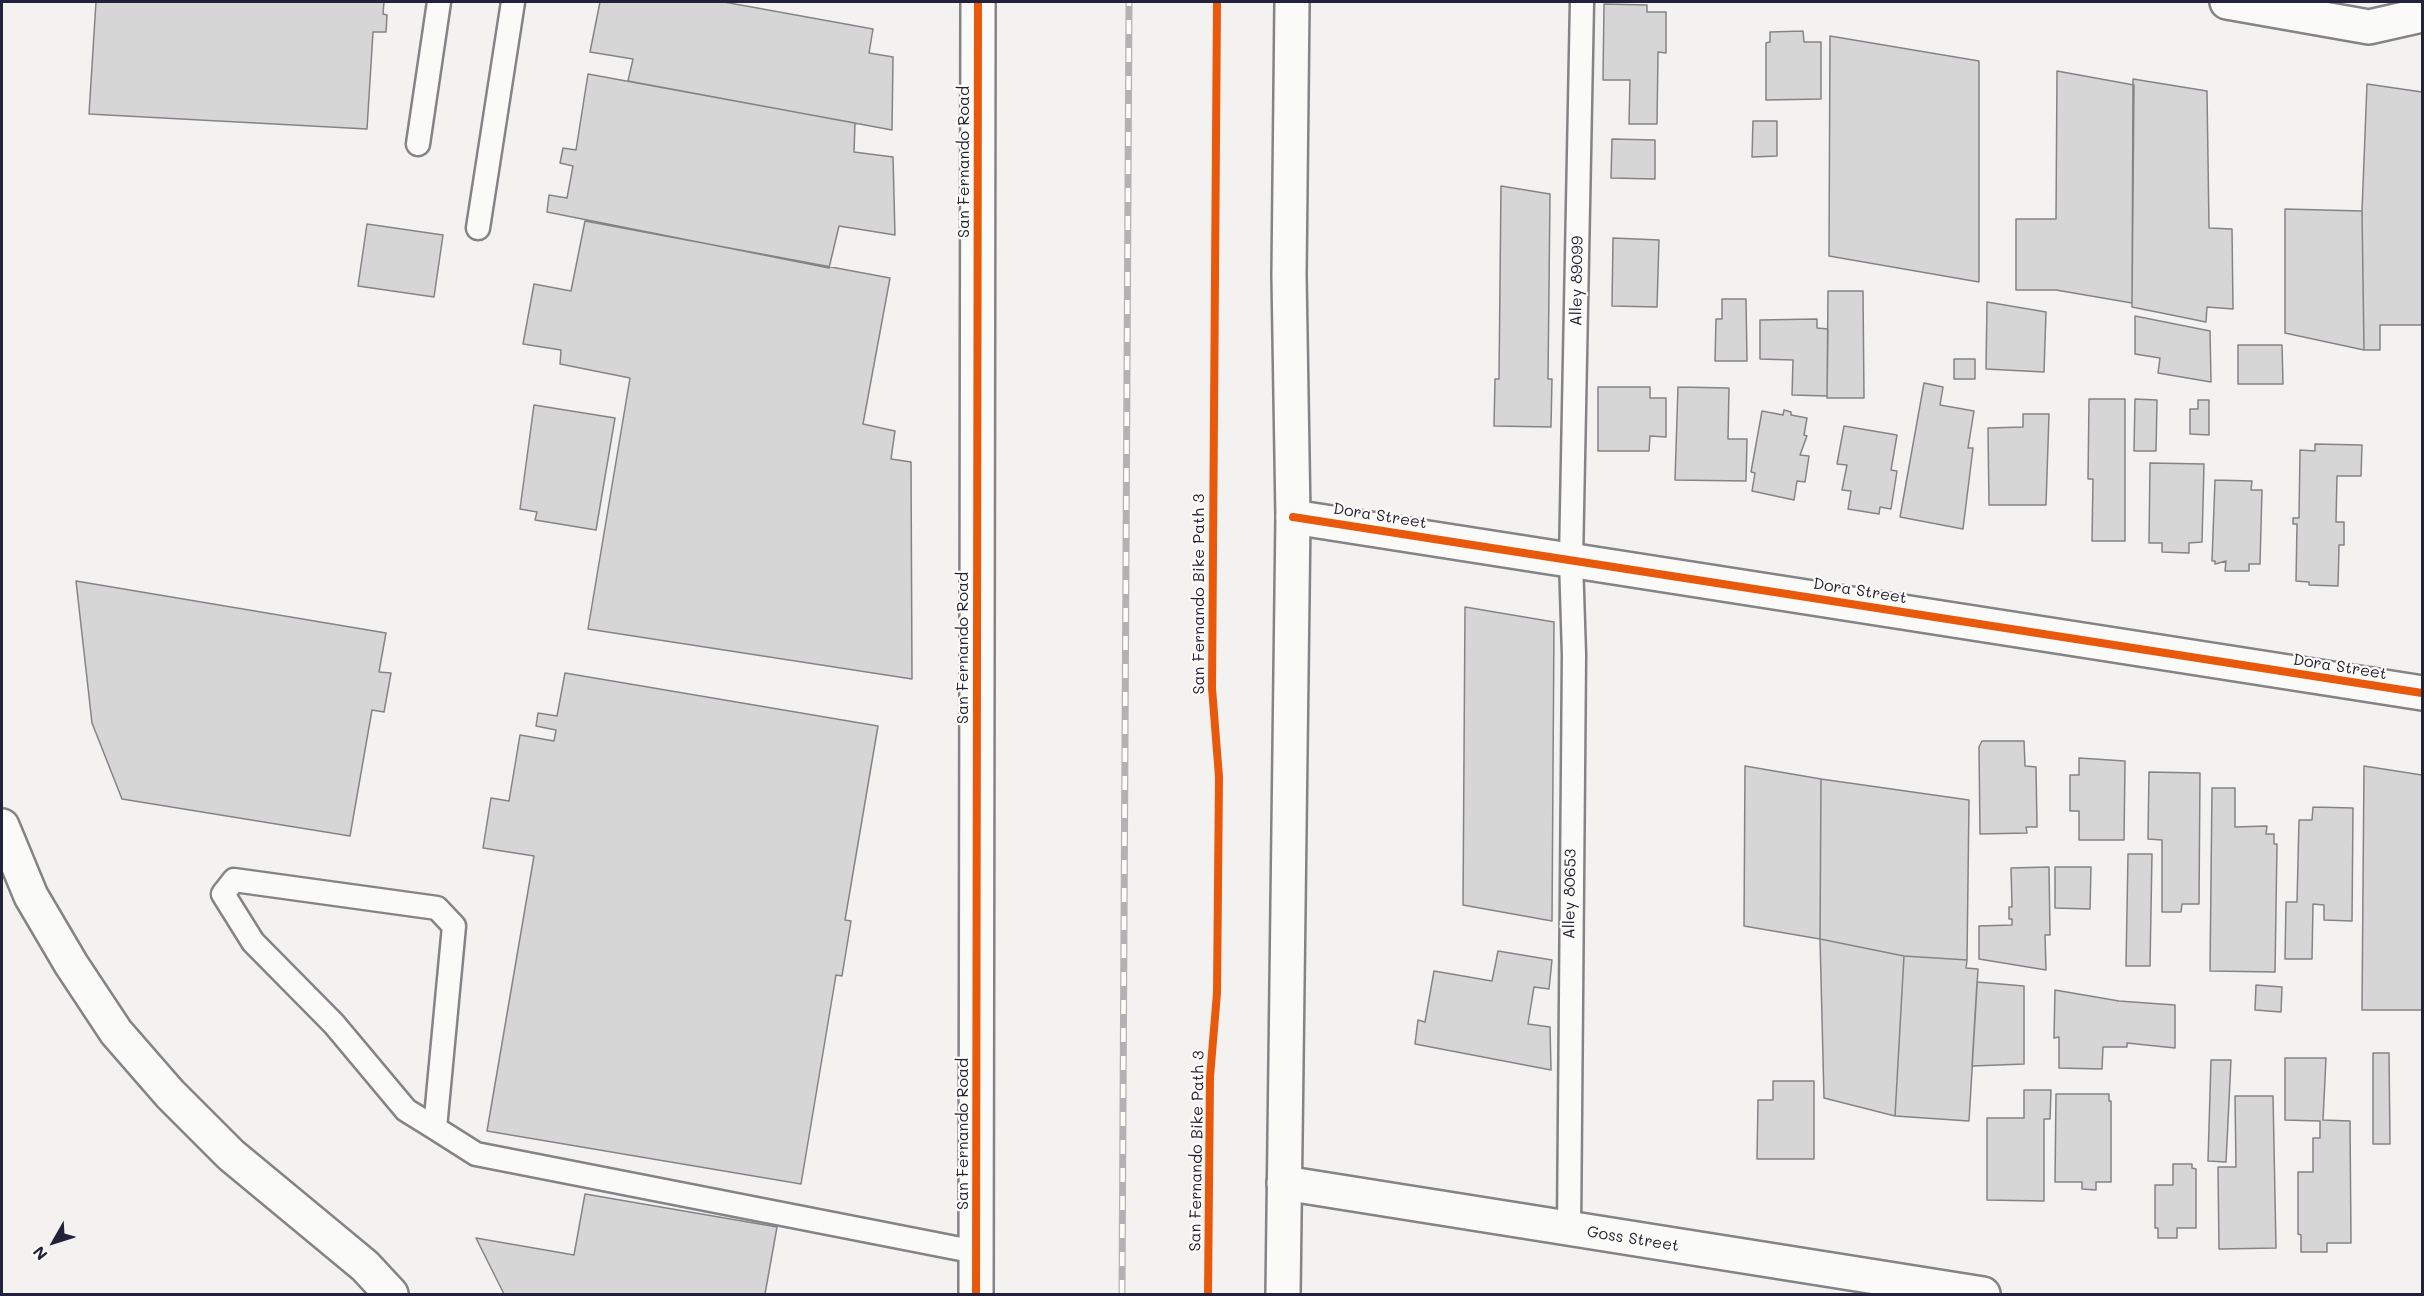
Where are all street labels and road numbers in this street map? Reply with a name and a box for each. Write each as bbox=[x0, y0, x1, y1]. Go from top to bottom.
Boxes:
street label: San Fernando Road bbox=[954, 86, 974, 238]
street label: Alley 89099 bbox=[1567, 236, 1587, 326]
street label: San Fernando Bike Path 3 bbox=[1189, 494, 1209, 694]
street label: Dora Street bbox=[1332, 499, 1428, 533]
street label: San Fernando Road bbox=[953, 572, 973, 724]
street label: Dora Street bbox=[1812, 574, 1908, 608]
street label: Dora Street bbox=[2292, 650, 2388, 684]
street label: Alley 80653 bbox=[1560, 849, 1580, 939]
street label: San Fernando Bike Path 3 bbox=[1186, 1050, 1208, 1252]
street label: San Fernando Road bbox=[953, 1058, 973, 1210]
street label: Goss Street bbox=[1586, 1222, 1680, 1256]

